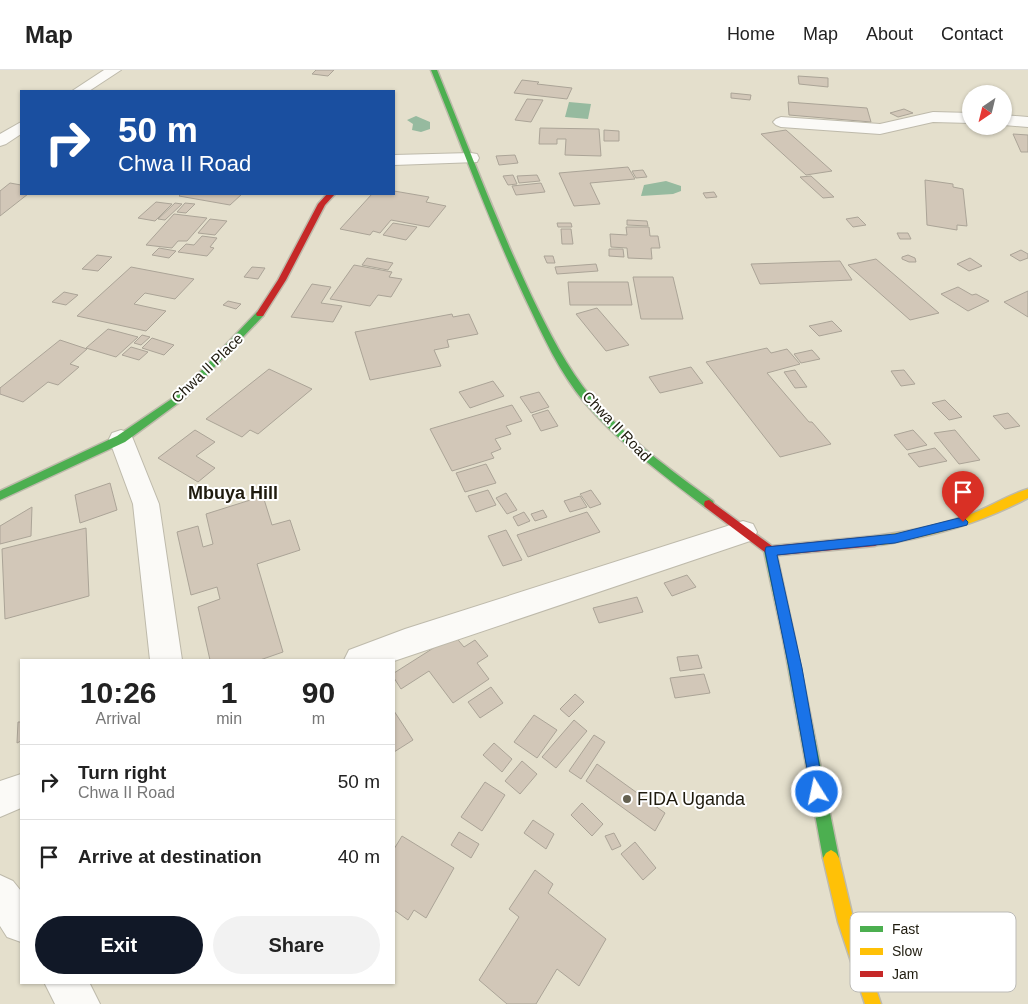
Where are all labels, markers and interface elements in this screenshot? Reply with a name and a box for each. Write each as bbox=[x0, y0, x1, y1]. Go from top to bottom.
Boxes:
text: Map bbox=[25, 21, 73, 48]
text: Home bbox=[727, 24, 775, 44]
text: Map bbox=[803, 24, 838, 44]
text: About bbox=[866, 24, 913, 44]
text: Contact bbox=[941, 24, 1003, 44]
north arrow bbox=[962, 85, 1012, 135]
map controls bbox=[962, 85, 1012, 135]
icon: right bbox=[35, 110, 100, 175]
text: 50 m bbox=[118, 110, 198, 149]
text: Chwa II Road bbox=[118, 151, 251, 176]
street label: Chwa II Place bbox=[168, 330, 246, 406]
street label: Chwa II Road bbox=[579, 387, 655, 465]
pin bbox=[942, 471, 984, 522]
icon: arrive bbox=[949, 478, 977, 506]
district label: Mbuya Hill bbox=[188, 483, 278, 503]
text: 10:26 bbox=[80, 676, 157, 709]
text: 1 bbox=[221, 676, 238, 709]
text: 90 bbox=[302, 676, 335, 709]
text: Arrival bbox=[95, 710, 141, 727]
text: min bbox=[216, 710, 242, 727]
text: m bbox=[312, 710, 325, 727]
text: Turn right bbox=[78, 762, 166, 783]
position arrow bbox=[790, 765, 842, 817]
icon: right bbox=[35, 768, 63, 796]
text: 50 m bbox=[338, 771, 380, 792]
text: Chwa II Road bbox=[78, 784, 175, 801]
place label: FIDA Uganda bbox=[637, 789, 746, 809]
marker: FIDA Uganda bbox=[621, 793, 633, 805]
icon: arrive bbox=[35, 843, 63, 871]
text: Arrive at destination bbox=[78, 846, 262, 867]
text: 40 m bbox=[338, 846, 380, 867]
legend bbox=[850, 912, 1016, 992]
button: Exit bbox=[35, 916, 203, 974]
button: Share bbox=[213, 916, 380, 974]
text: Fast bbox=[892, 921, 919, 937]
text: Slow bbox=[892, 943, 923, 959]
text: Jam bbox=[892, 966, 918, 982]

